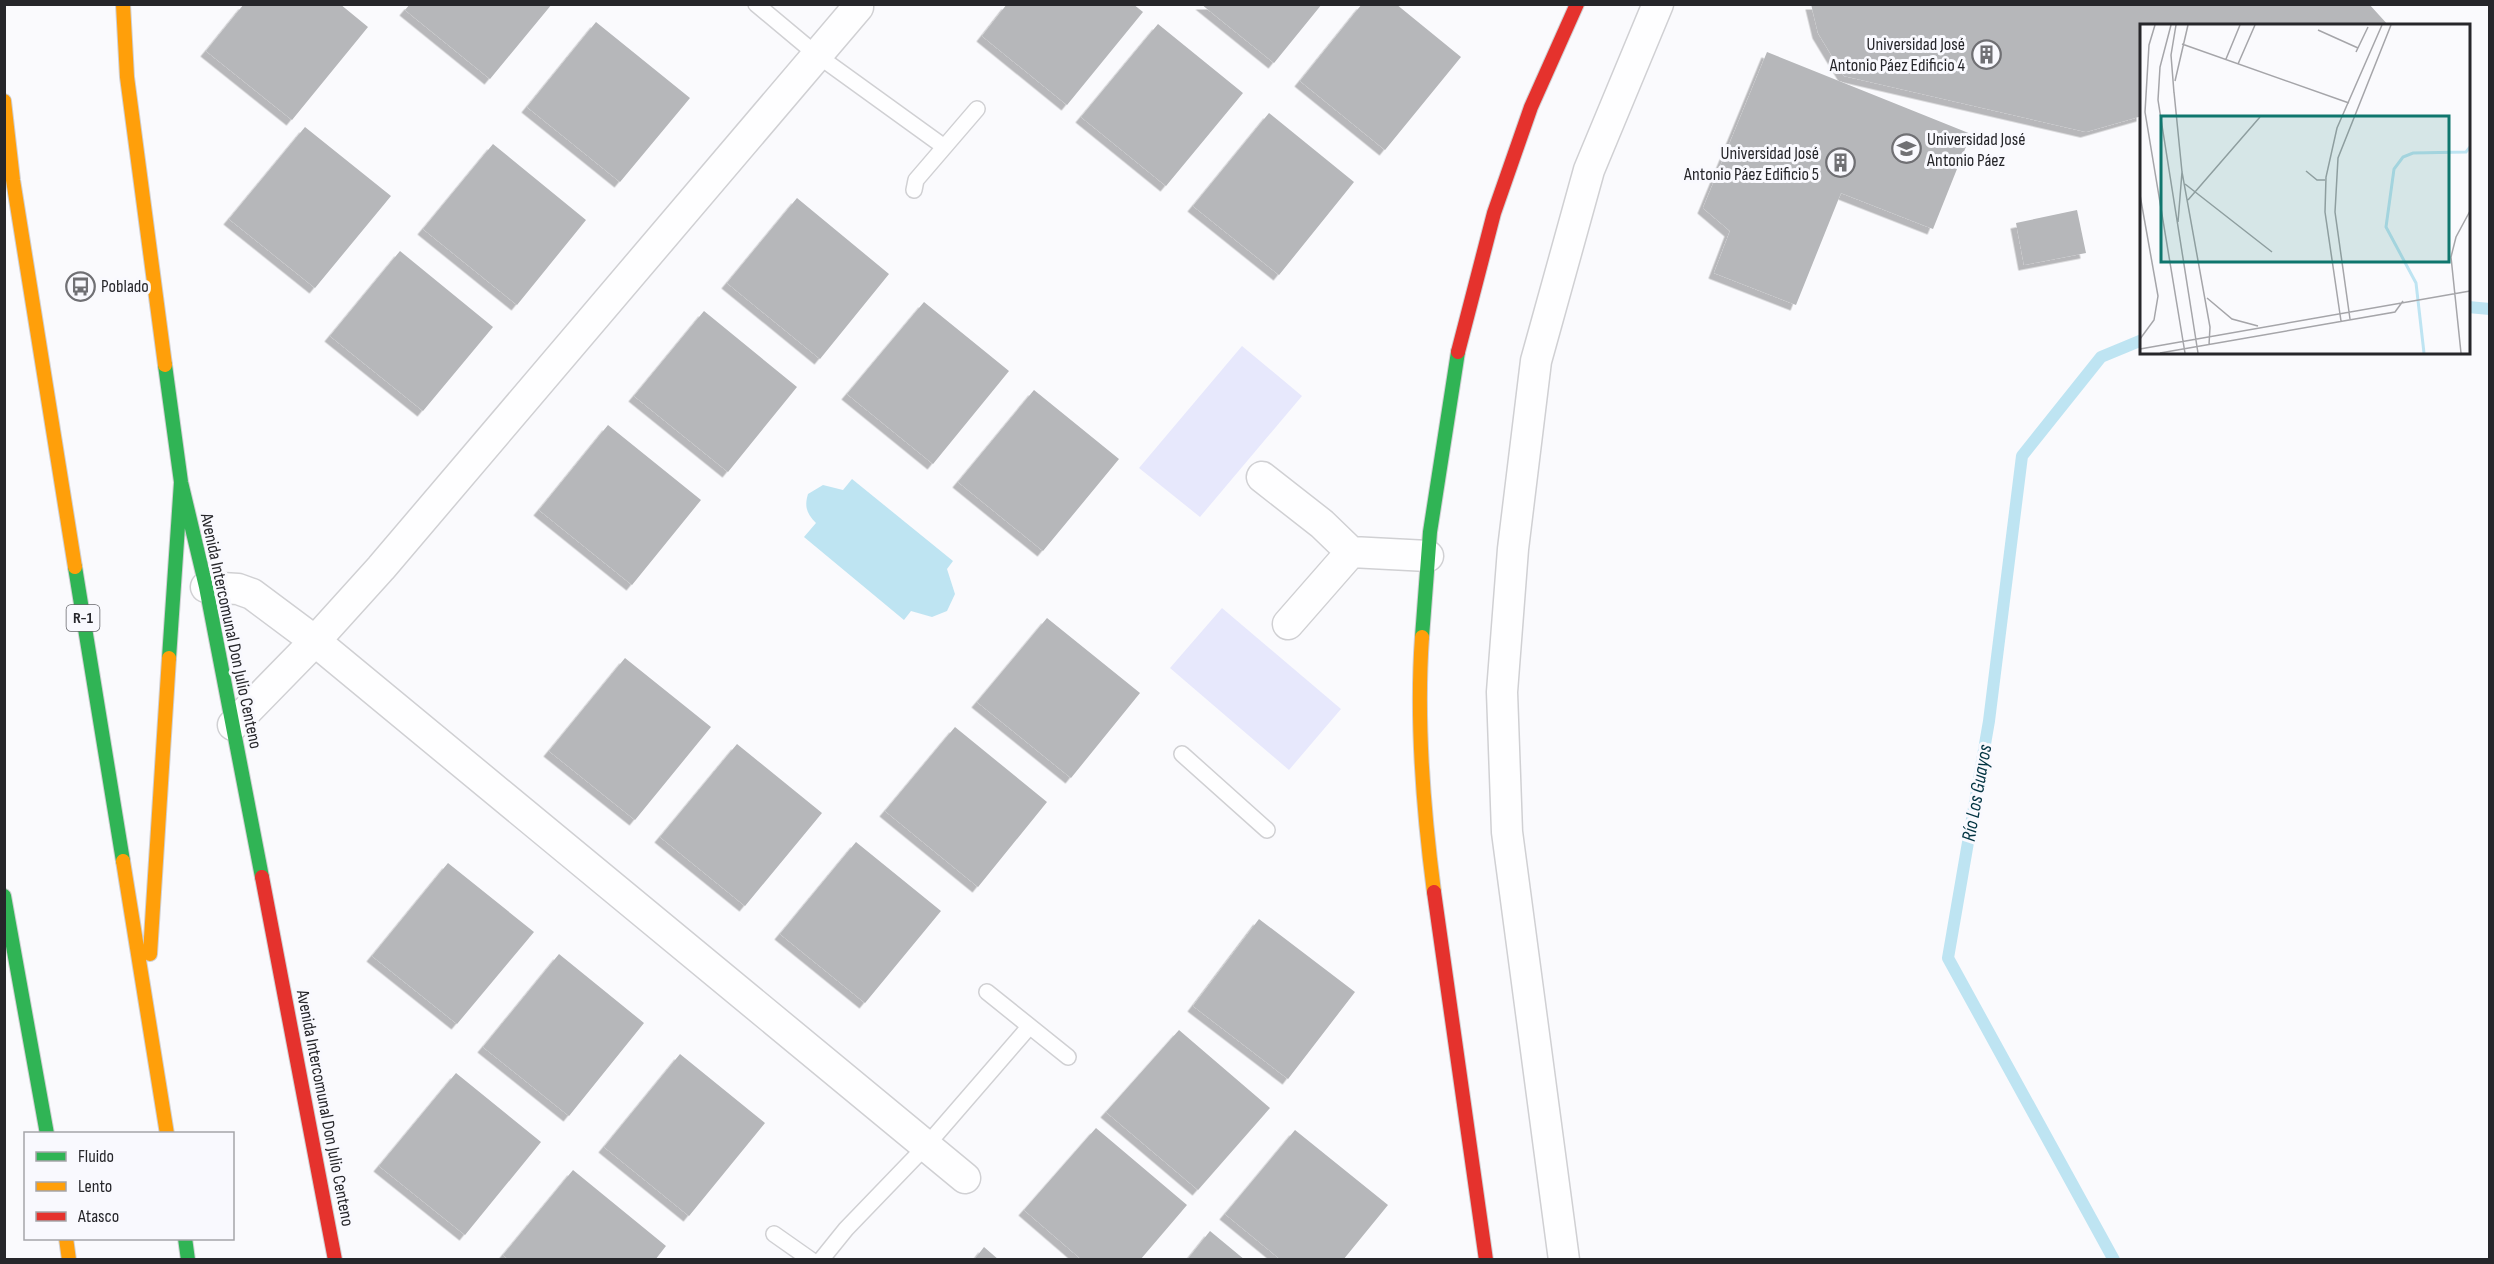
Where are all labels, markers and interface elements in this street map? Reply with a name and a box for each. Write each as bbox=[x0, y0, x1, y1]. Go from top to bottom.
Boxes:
inset map bbox=[2140, 24, 2470, 354]
place label: Universidad José Antonio Páez Edificio 4 bbox=[1829, 34, 1965, 76]
building icon: Universidad José Antonio Páez Edificio 4 bbox=[1970, 38, 2002, 70]
place label: Universidad José Antonio Páez bbox=[1926, 129, 2025, 171]
school or university icon: Universidad José Antonio Páez bbox=[1890, 133, 1922, 165]
place label: Universidad José Antonio Páez Edificio 5 bbox=[1683, 143, 1819, 185]
building icon: Universidad José Antonio Páez Edificio 5 bbox=[1824, 147, 1856, 179]
bus stop icon: Poblado bbox=[64, 270, 96, 302]
place label: Poblado bbox=[101, 276, 149, 297]
street label: Avenida Intercomunal Don Julio Centeno bbox=[196, 510, 266, 751]
road number: R-1 bbox=[66, 605, 100, 631]
water label: Río Los Guayos bbox=[1957, 743, 1997, 843]
street label: Avenida Intercomunal Don Julio Centeno bbox=[292, 987, 358, 1228]
legend bbox=[24, 1132, 234, 1240]
text: Fluido bbox=[78, 1146, 114, 1167]
text: Lento bbox=[78, 1176, 112, 1197]
text: Atasco bbox=[77, 1206, 119, 1227]

